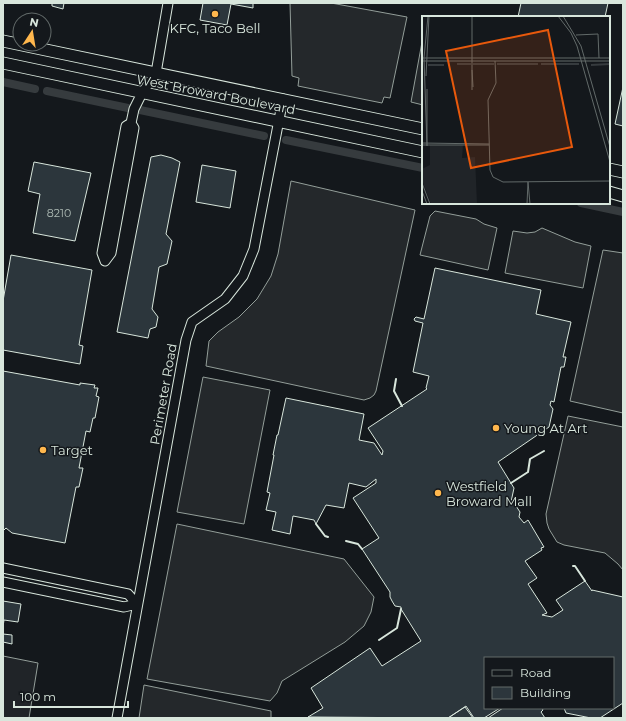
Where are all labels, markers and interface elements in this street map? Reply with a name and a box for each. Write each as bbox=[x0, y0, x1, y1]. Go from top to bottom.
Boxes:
marker: KFC, Taco Bell bbox=[210, 9, 220, 19]
north arrow bbox=[12, 12, 52, 52]
text: N bbox=[28, 14, 40, 30]
inset map bbox=[422, 16, 610, 204]
place label: KFC, Taco Bell bbox=[169, 20, 261, 36]
street label: West Broward Boulevard bbox=[135, 71, 297, 117]
house number: 8210 bbox=[47, 206, 71, 220]
street label: Perimeter Road bbox=[146, 342, 180, 446]
place label: Young At Art bbox=[504, 420, 587, 436]
marker: Young At Art bbox=[491, 423, 501, 433]
place label: Target bbox=[51, 442, 93, 458]
marker: Target bbox=[38, 445, 48, 455]
place label: Westfield Broward Mall bbox=[446, 478, 532, 509]
marker: Westfield Broward Mall bbox=[433, 488, 443, 498]
legend bbox=[484, 657, 614, 709]
text: Road bbox=[520, 665, 551, 680]
scale bar bbox=[14, 683, 128, 709]
text: Building bbox=[520, 685, 571, 700]
text: 100 m bbox=[20, 689, 56, 704]

